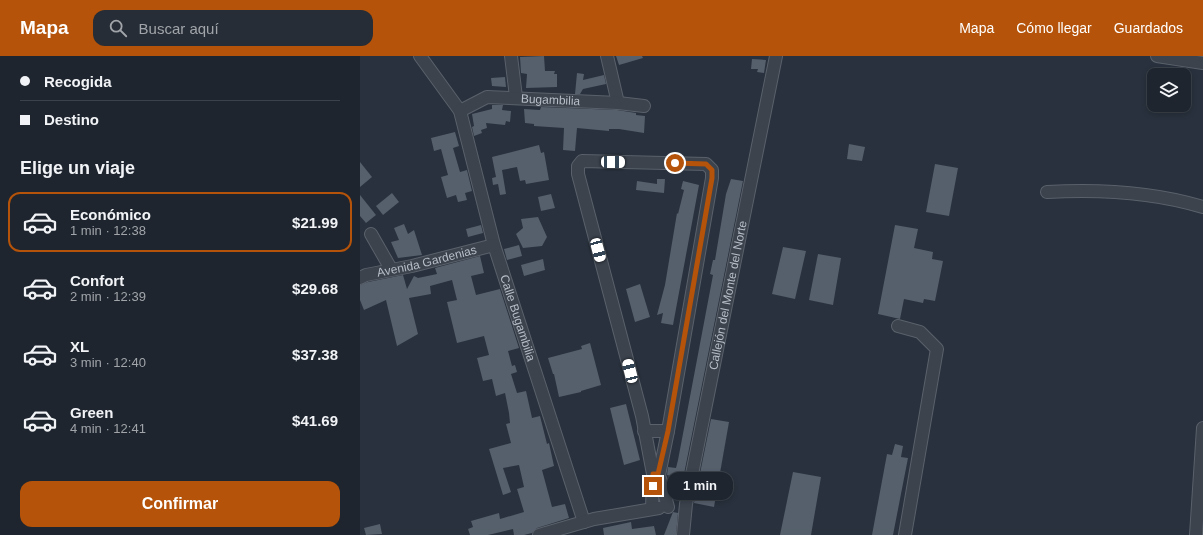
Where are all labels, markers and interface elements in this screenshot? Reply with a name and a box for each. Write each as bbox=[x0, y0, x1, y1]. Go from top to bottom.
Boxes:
search box bbox=[93, 10, 373, 46]
text: Mapa bbox=[20, 17, 69, 38]
icon: search bbox=[107, 17, 129, 39]
text: Buscar aquí bbox=[139, 20, 219, 37]
text: Mapa bbox=[959, 20, 994, 36]
text: Cómo llegar bbox=[1016, 20, 1092, 36]
text: Guardados bbox=[1114, 20, 1183, 36]
map controls bbox=[1147, 68, 1191, 112]
button: layers bbox=[1147, 68, 1191, 112]
text: Recogida bbox=[44, 73, 112, 90]
street label: Bugambilia bbox=[520, 92, 581, 108]
text: Destino bbox=[44, 111, 99, 128]
route start bbox=[666, 154, 684, 172]
car bbox=[601, 156, 625, 168]
text: Elige un viaje bbox=[20, 158, 135, 178]
icon: car bbox=[22, 204, 58, 240]
text: Económico bbox=[70, 206, 151, 223]
text: $21.99 bbox=[292, 214, 338, 231]
street label: Callejón del Monte del Norte bbox=[706, 219, 750, 371]
text: 1 min · 12:38 bbox=[70, 223, 146, 238]
car bbox=[589, 237, 607, 263]
street label: Avenida Gardenias bbox=[376, 243, 478, 280]
icon: car bbox=[22, 270, 58, 306]
text: Confort bbox=[70, 272, 124, 289]
street label: Calle Bugambilia bbox=[497, 273, 538, 363]
text: $29.68 bbox=[292, 280, 338, 297]
text: 2 min · 12:39 bbox=[70, 289, 146, 304]
icon: car bbox=[22, 336, 58, 372]
text: XL bbox=[70, 338, 89, 355]
text: $37.38 bbox=[292, 346, 338, 363]
text: 3 min · 12:40 bbox=[70, 355, 146, 370]
car bbox=[621, 358, 639, 384]
icon: car bbox=[22, 402, 58, 438]
text: Green bbox=[70, 404, 113, 421]
text: $41.69 bbox=[292, 412, 338, 429]
text: 4 min · 12:41 bbox=[70, 421, 146, 436]
callout: 1 min bbox=[667, 472, 733, 500]
route end bbox=[644, 477, 662, 495]
text: 1 min bbox=[683, 478, 717, 493]
button: Confirmar bbox=[20, 481, 340, 527]

